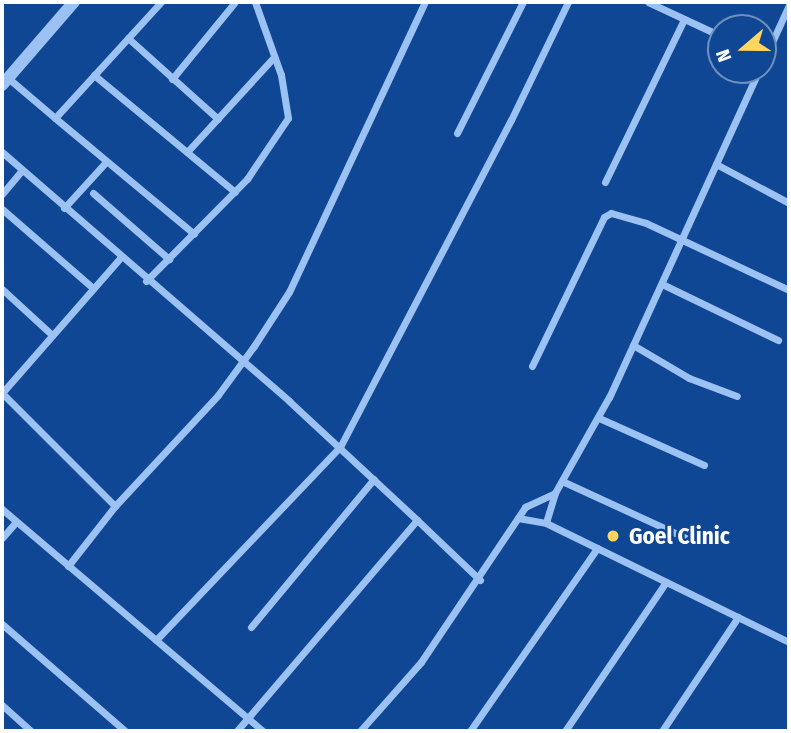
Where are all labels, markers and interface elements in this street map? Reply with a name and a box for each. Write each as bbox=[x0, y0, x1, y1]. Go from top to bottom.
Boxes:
north arrow bbox=[707, 14, 777, 84]
text: N bbox=[711, 46, 736, 65]
place label: Goel Clinic bbox=[629, 522, 730, 550]
marker: Goel Clinic bbox=[603, 526, 623, 546]

